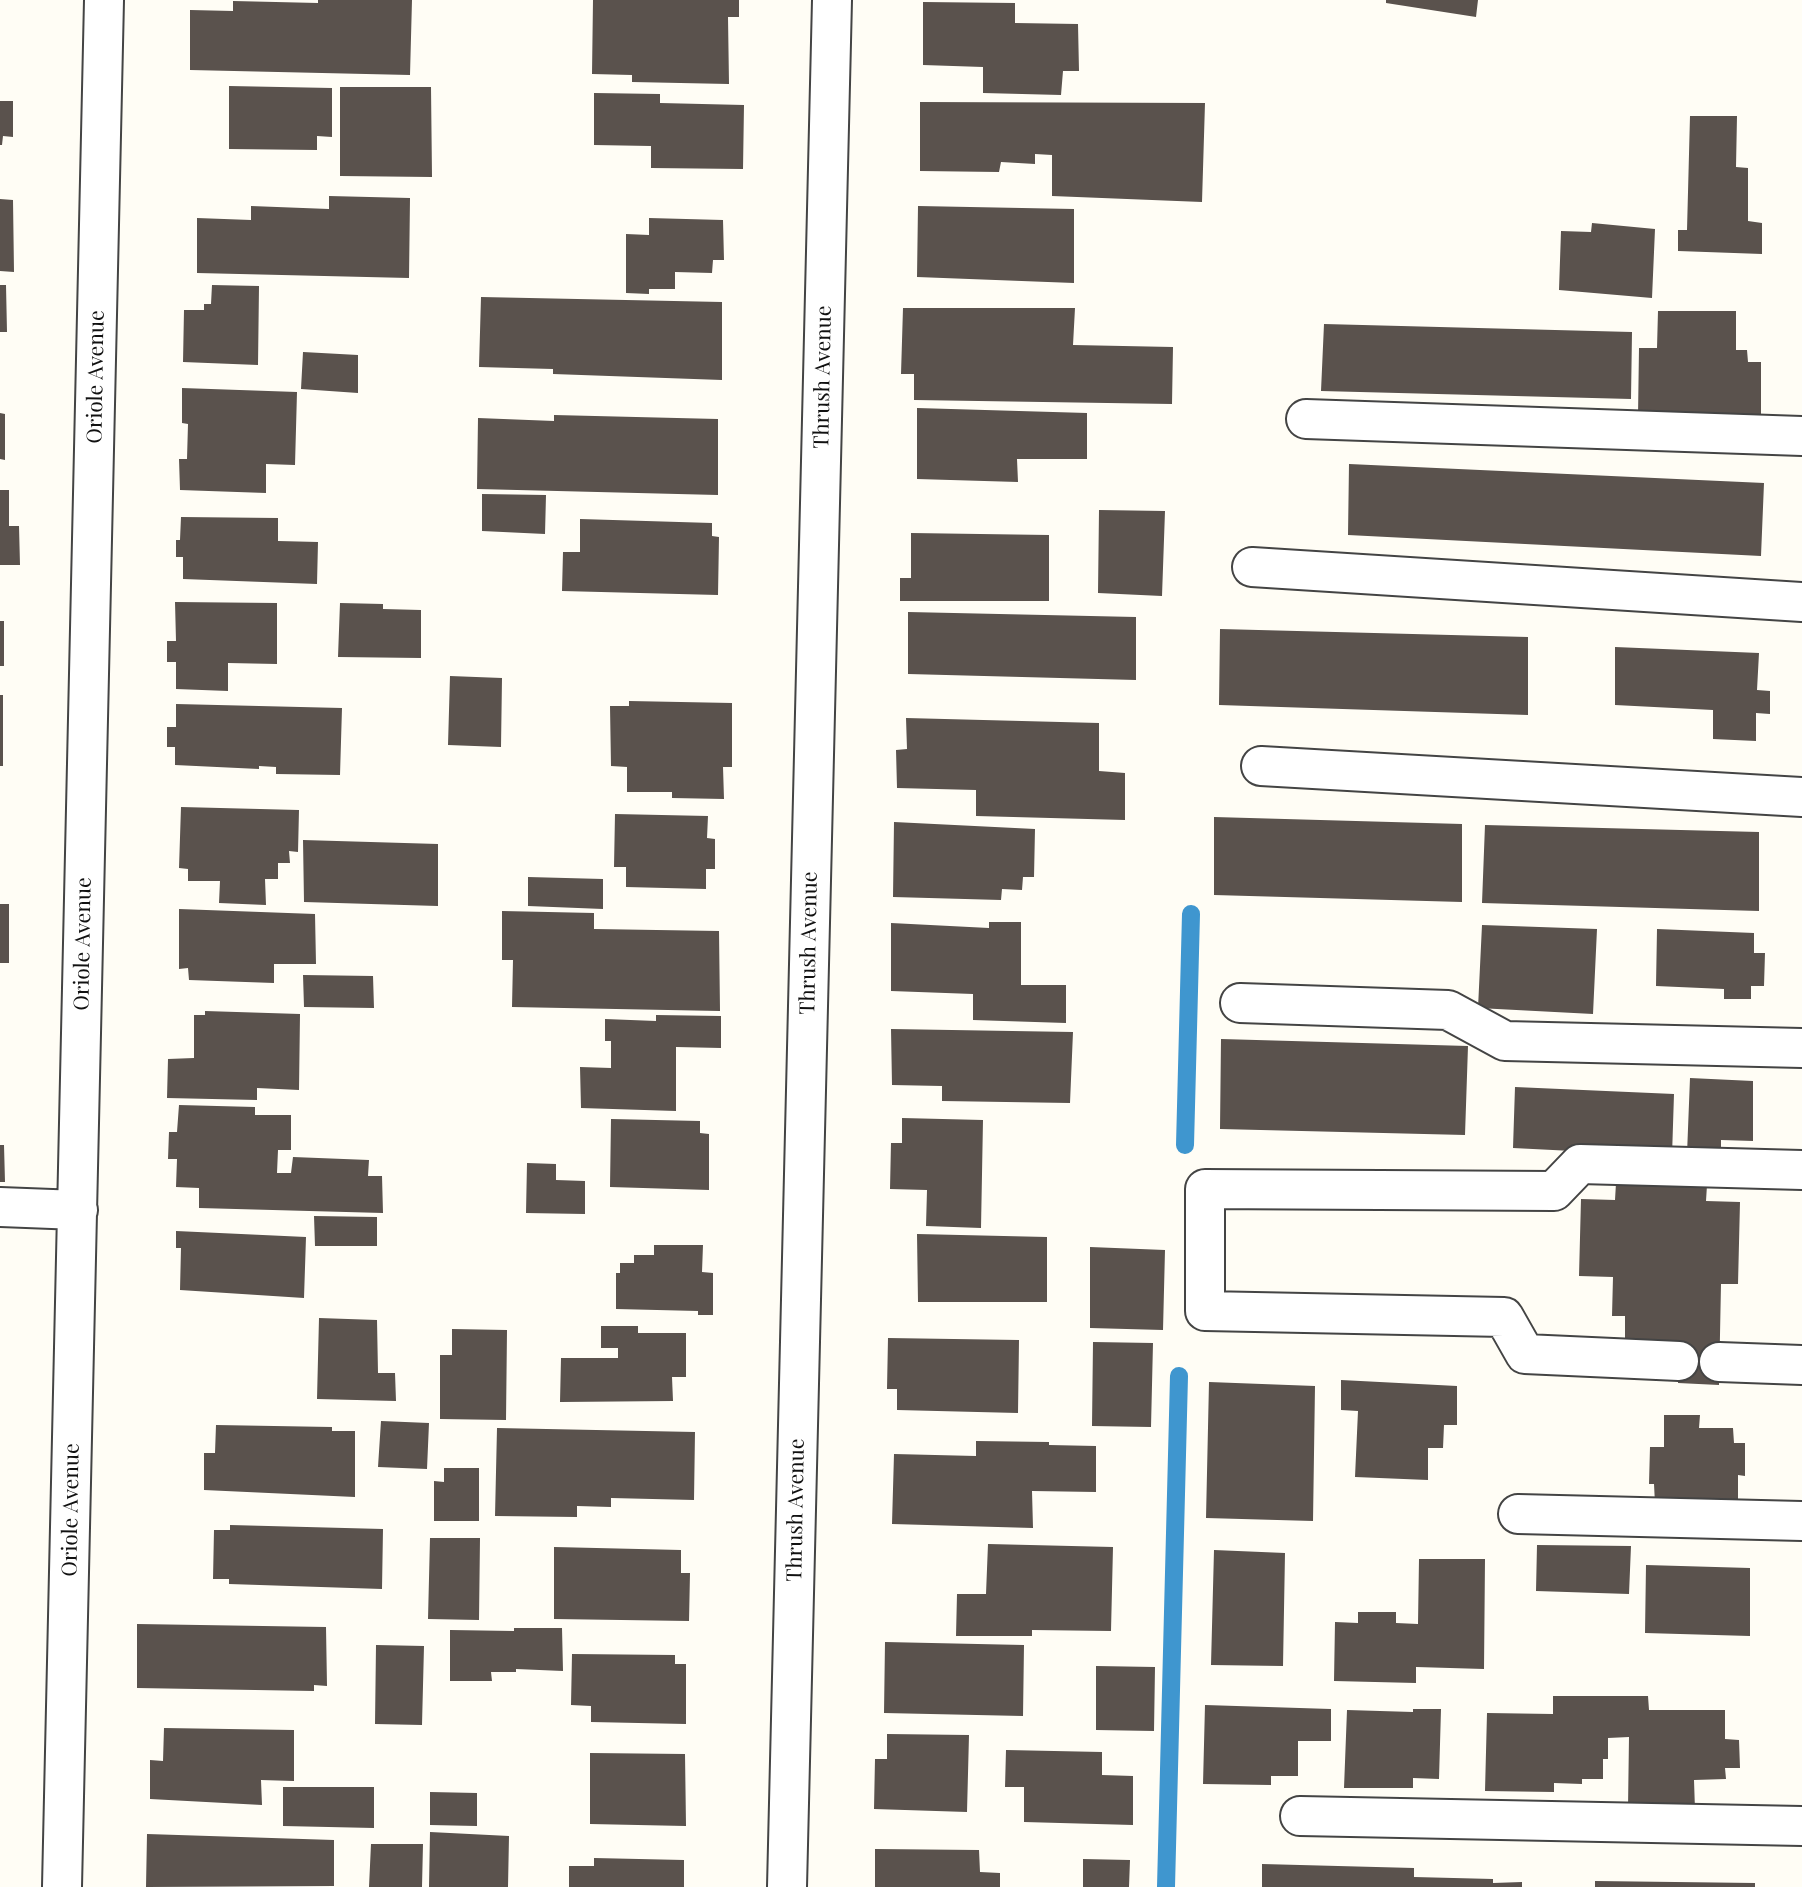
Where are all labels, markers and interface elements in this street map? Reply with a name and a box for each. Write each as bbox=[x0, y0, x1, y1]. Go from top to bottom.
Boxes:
street label: Thrush Avenue bbox=[809, 305, 837, 449]
street label: Oriole Avenue bbox=[82, 310, 110, 444]
street label: Thrush Avenue bbox=[795, 871, 823, 1015]
street label: Oriole Avenue bbox=[69, 877, 97, 1011]
street label: Thrush Avenue bbox=[782, 1438, 810, 1582]
street label: Oriole Avenue bbox=[57, 1443, 85, 1577]

